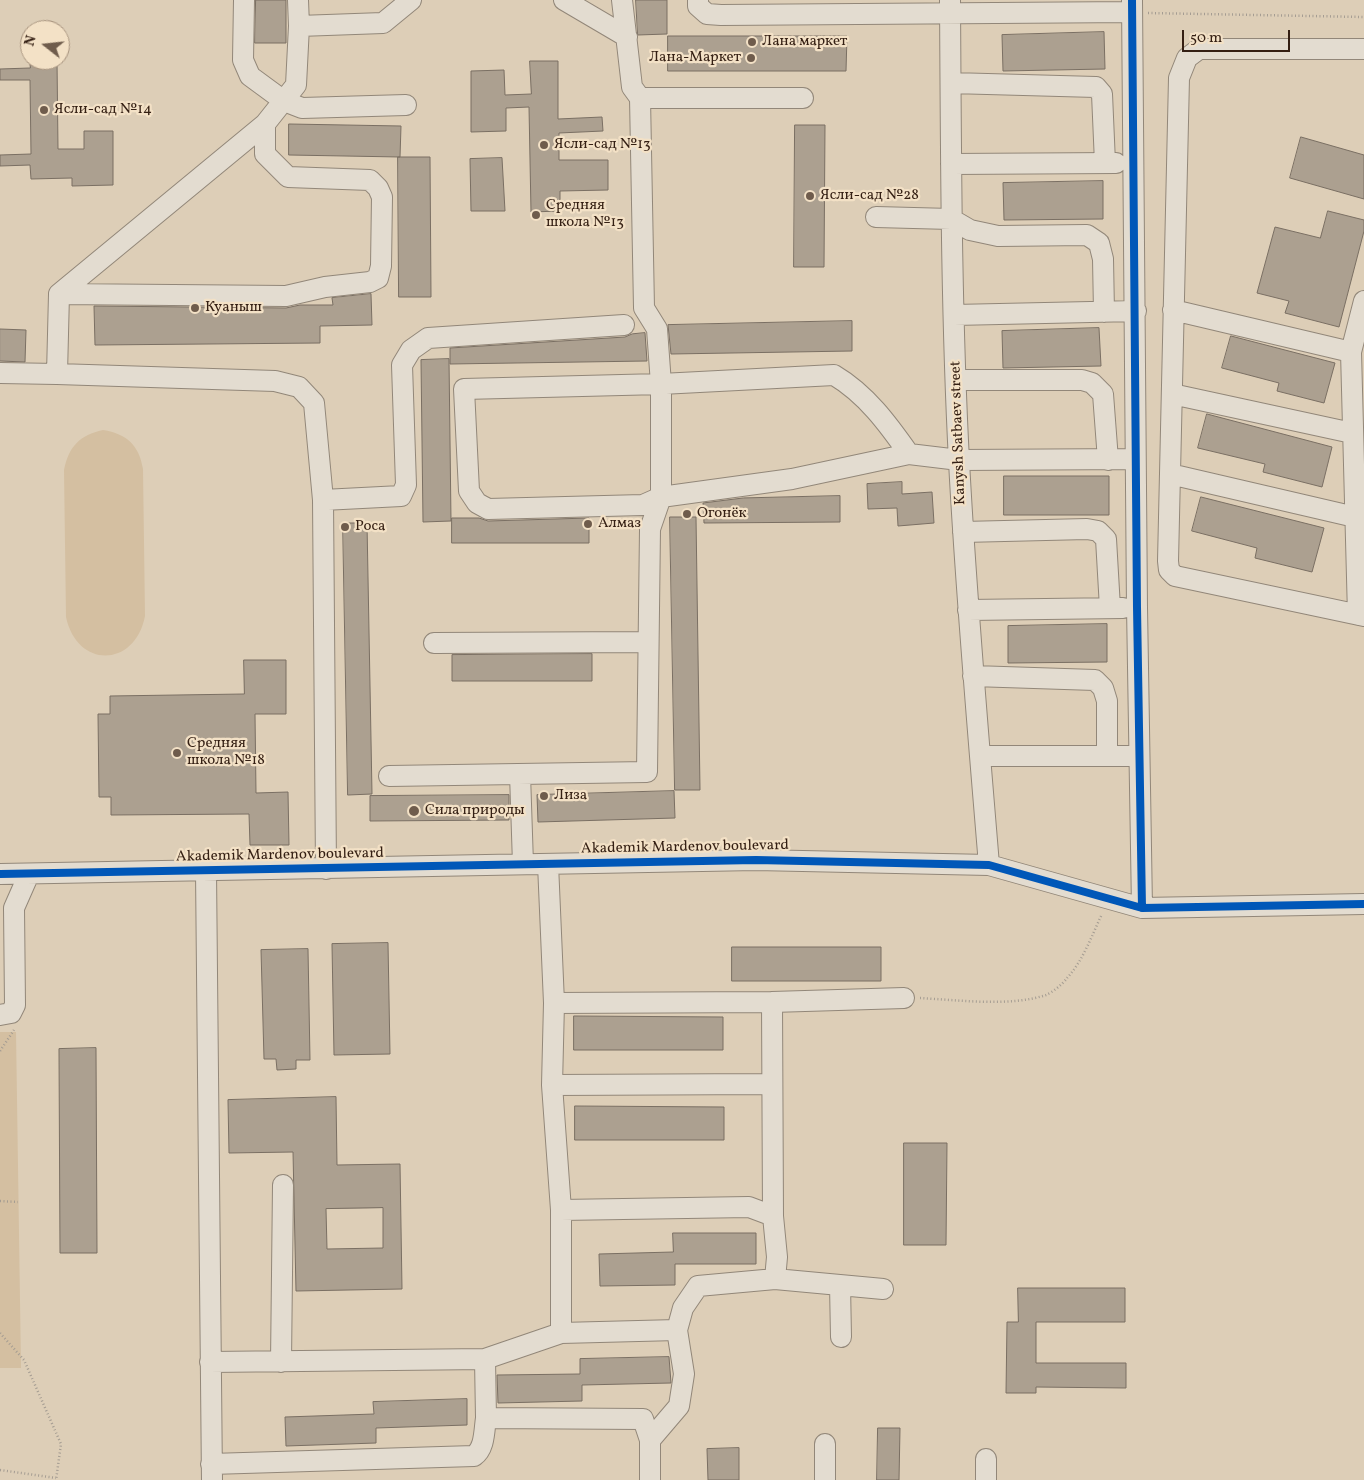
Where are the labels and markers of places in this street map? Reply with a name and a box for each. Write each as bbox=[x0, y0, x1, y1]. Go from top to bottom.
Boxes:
place label: Лана маркет bbox=[762, 33, 847, 51]
marker: Лана маркет bbox=[746, 36, 758, 48]
place label: Лана-Маркет bbox=[649, 49, 741, 67]
marker: Лана-Маркет bbox=[745, 52, 757, 64]
place label: Ясли-сад №14 bbox=[54, 101, 152, 119]
marker: Ясли-сад №14 bbox=[38, 104, 50, 116]
place label: Ясли-сад №13 bbox=[554, 136, 651, 154]
marker: Ясли-сад №13 bbox=[538, 139, 550, 151]
place label: Ясли-сад №28 bbox=[820, 187, 919, 205]
marker: Ясли-сад №28 bbox=[804, 190, 816, 202]
place label: Средняя школа №13 bbox=[546, 197, 624, 232]
marker: Средняя школа №13 bbox=[530, 209, 542, 221]
place label: Куаныш bbox=[205, 299, 262, 317]
marker: Куаныш bbox=[189, 302, 201, 314]
place label: Огонёк bbox=[697, 505, 747, 523]
marker: Огонёк bbox=[681, 508, 693, 520]
place label: Алмаз bbox=[598, 515, 641, 533]
place label: Роса bbox=[355, 518, 386, 536]
marker: Алмаз bbox=[582, 518, 594, 530]
marker: Роса bbox=[339, 521, 351, 533]
place label: Средняя школа №18 bbox=[187, 735, 265, 770]
marker: Средняя школа №18 bbox=[171, 747, 183, 759]
place label: Лиза bbox=[554, 787, 587, 805]
marker: Лиза bbox=[538, 790, 550, 802]
place label: Сила природы bbox=[425, 802, 525, 820]
marker: Сила природы bbox=[407, 804, 421, 818]

